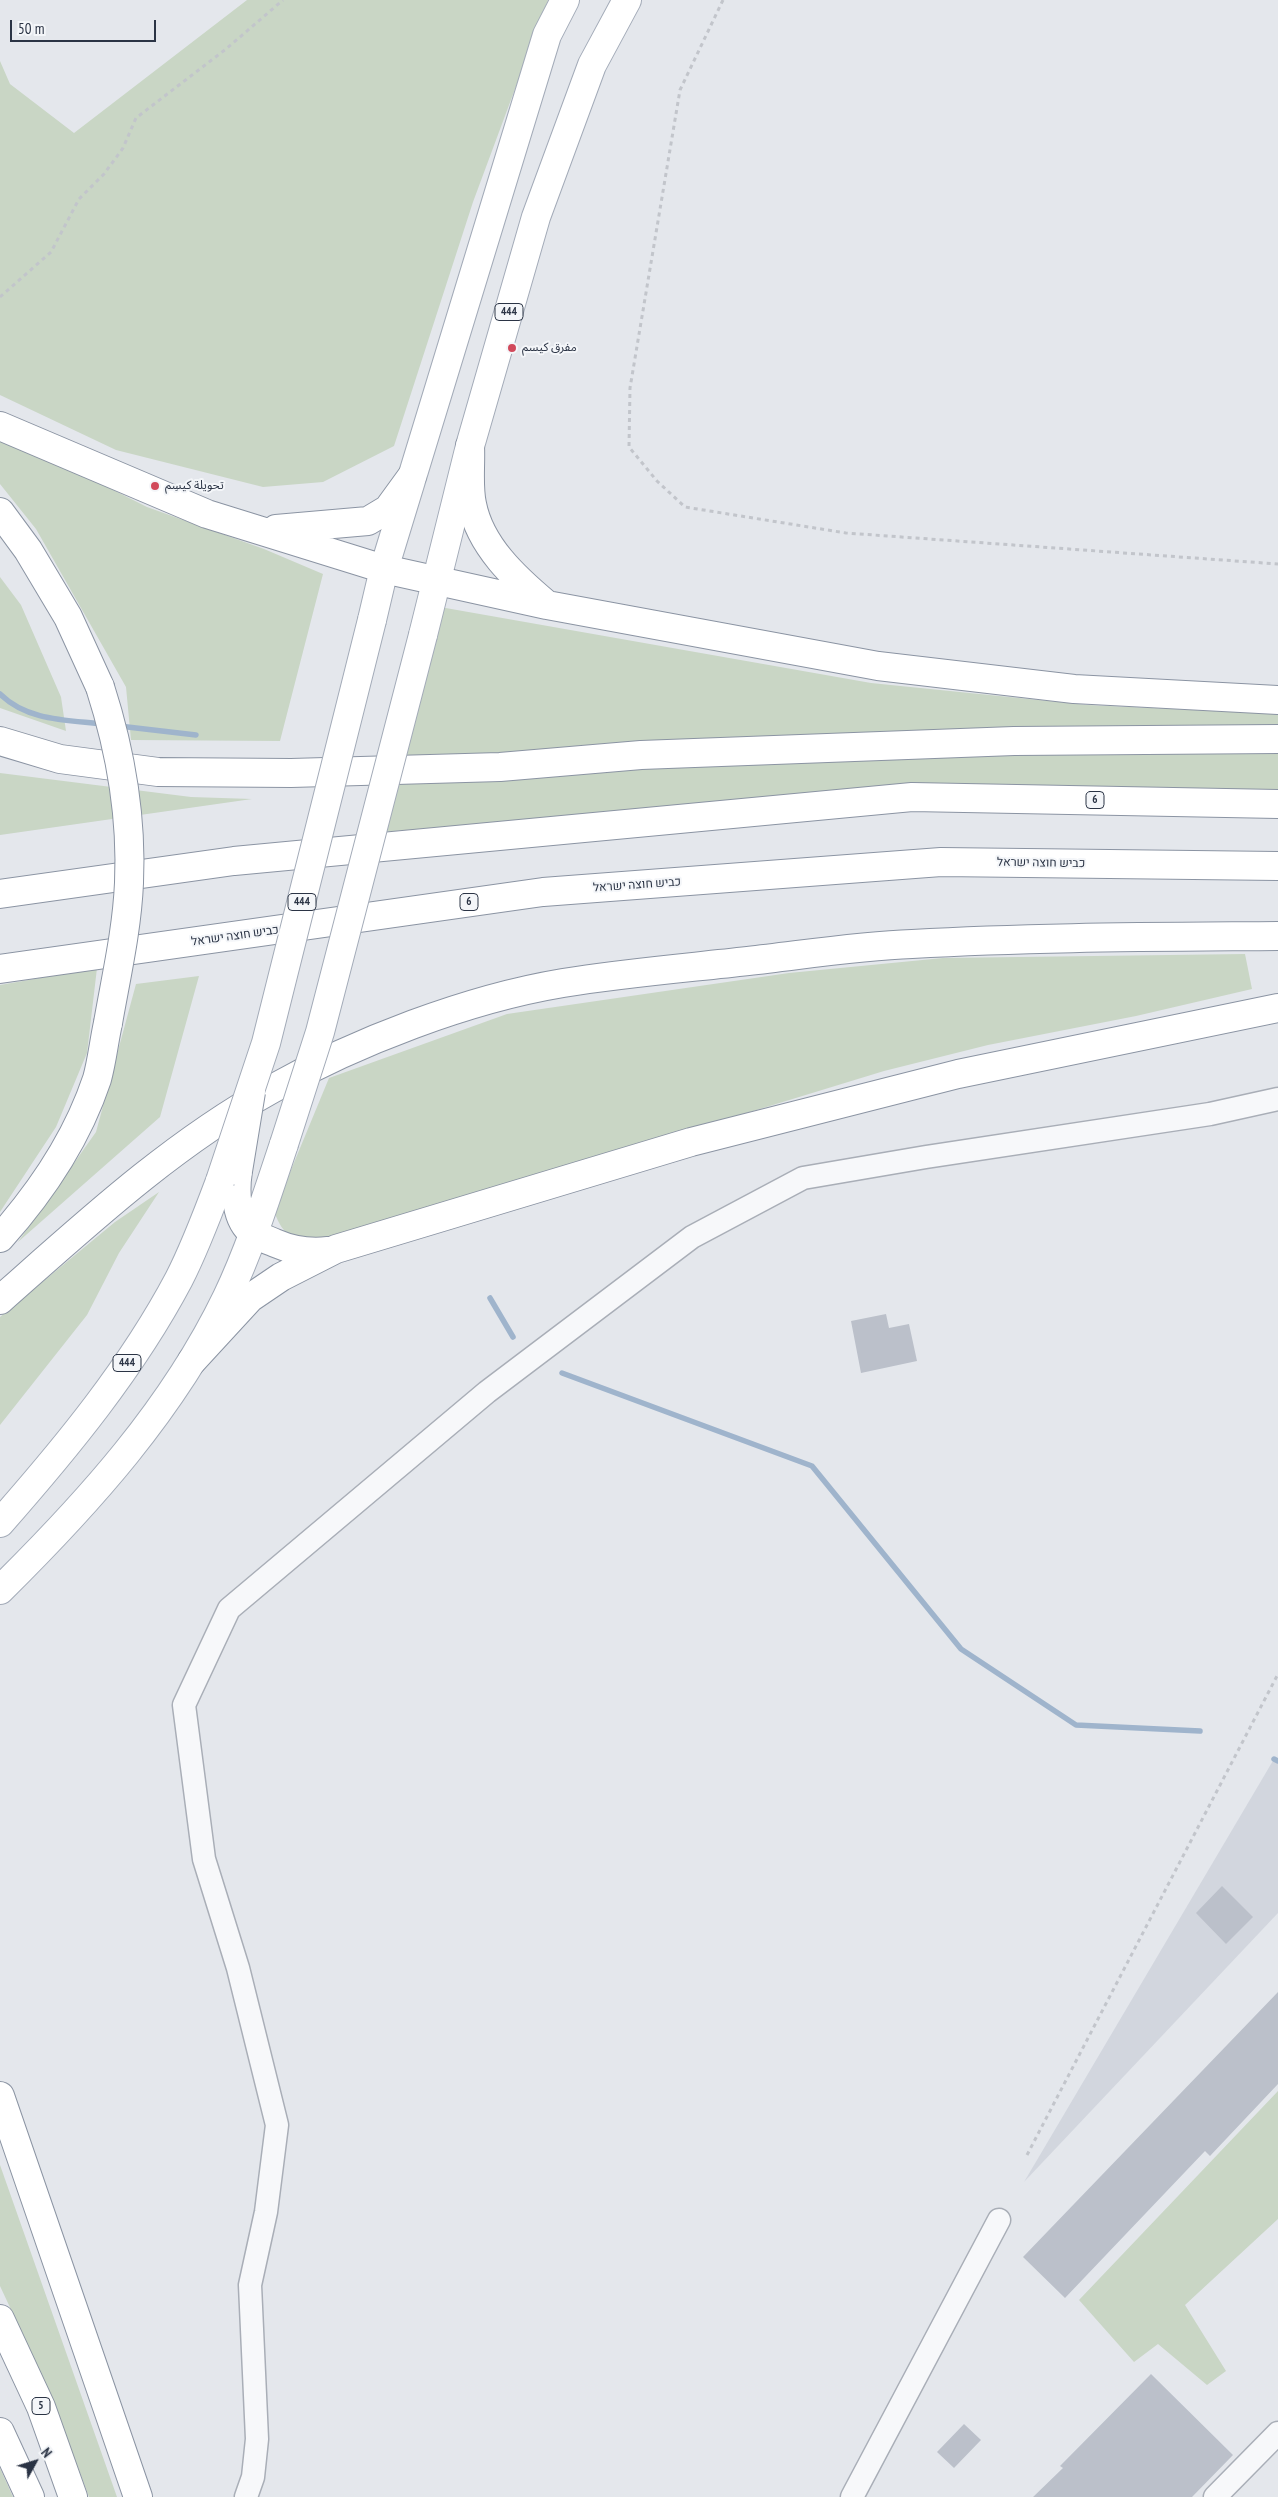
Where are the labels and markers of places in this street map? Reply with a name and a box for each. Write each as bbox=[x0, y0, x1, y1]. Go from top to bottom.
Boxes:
place label: مفرق كيسم bbox=[522, 341, 577, 355]
marker: مفرق كيسم bbox=[506, 342, 518, 354]
place label: تحويلة كيسِم bbox=[165, 479, 224, 493]
marker: تحويلة كيسِم bbox=[149, 480, 161, 492]

